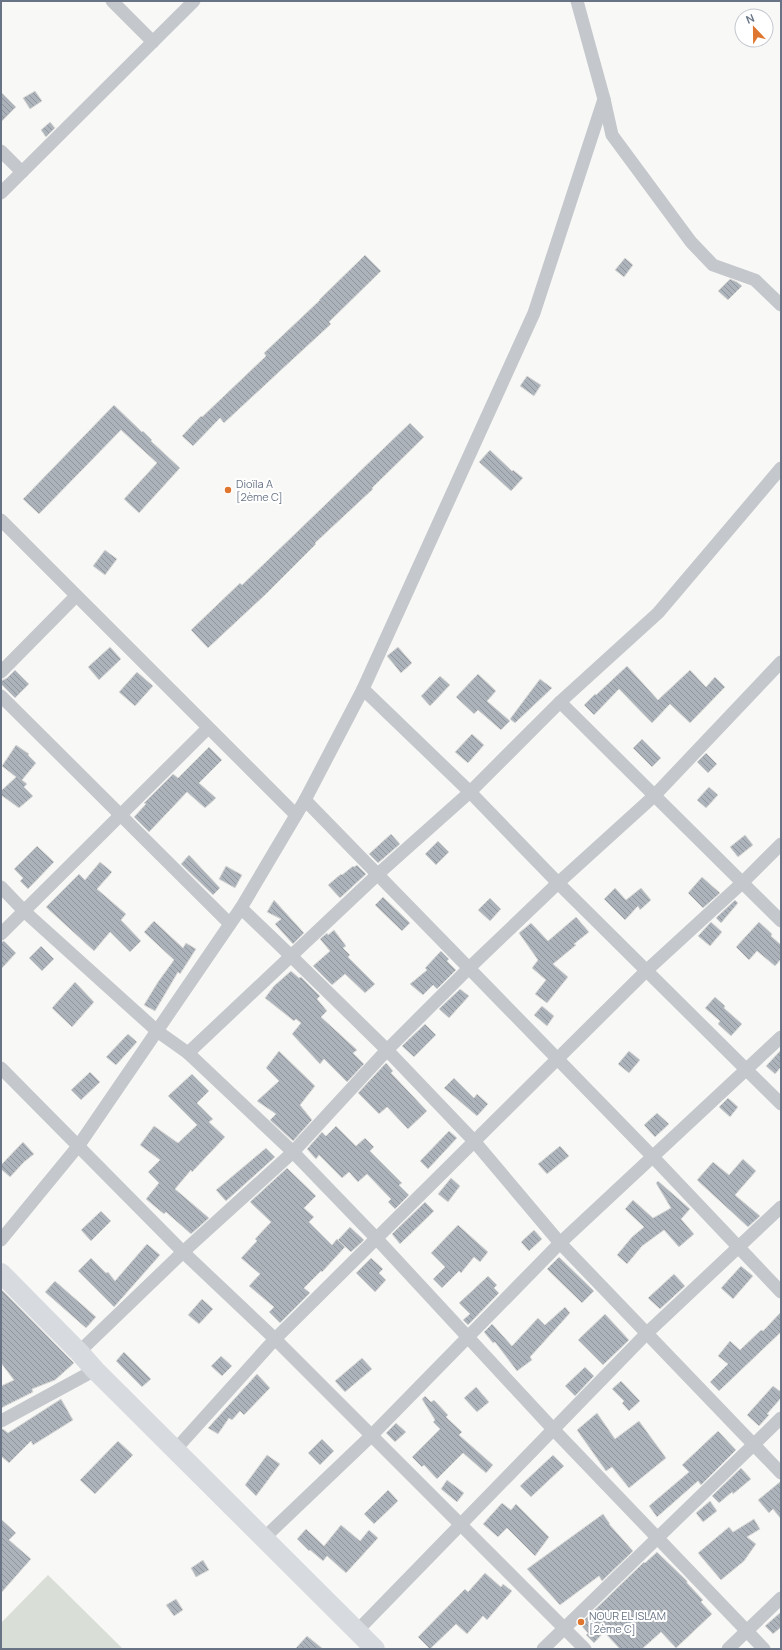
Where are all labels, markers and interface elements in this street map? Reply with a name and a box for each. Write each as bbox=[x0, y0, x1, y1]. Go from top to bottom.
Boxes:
north arrow bbox=[734, 8, 774, 48]
text: N bbox=[744, 10, 757, 27]
place label: Dioïla A [2ème C] bbox=[236, 476, 283, 504]
marker: Dioïla A [2ème C] bbox=[223, 485, 233, 495]
place label: NOUR EL ISLAM [2ème C] bbox=[589, 1608, 666, 1636]
marker: NOUR EL ISLAM [2ème C] bbox=[576, 1617, 586, 1627]

